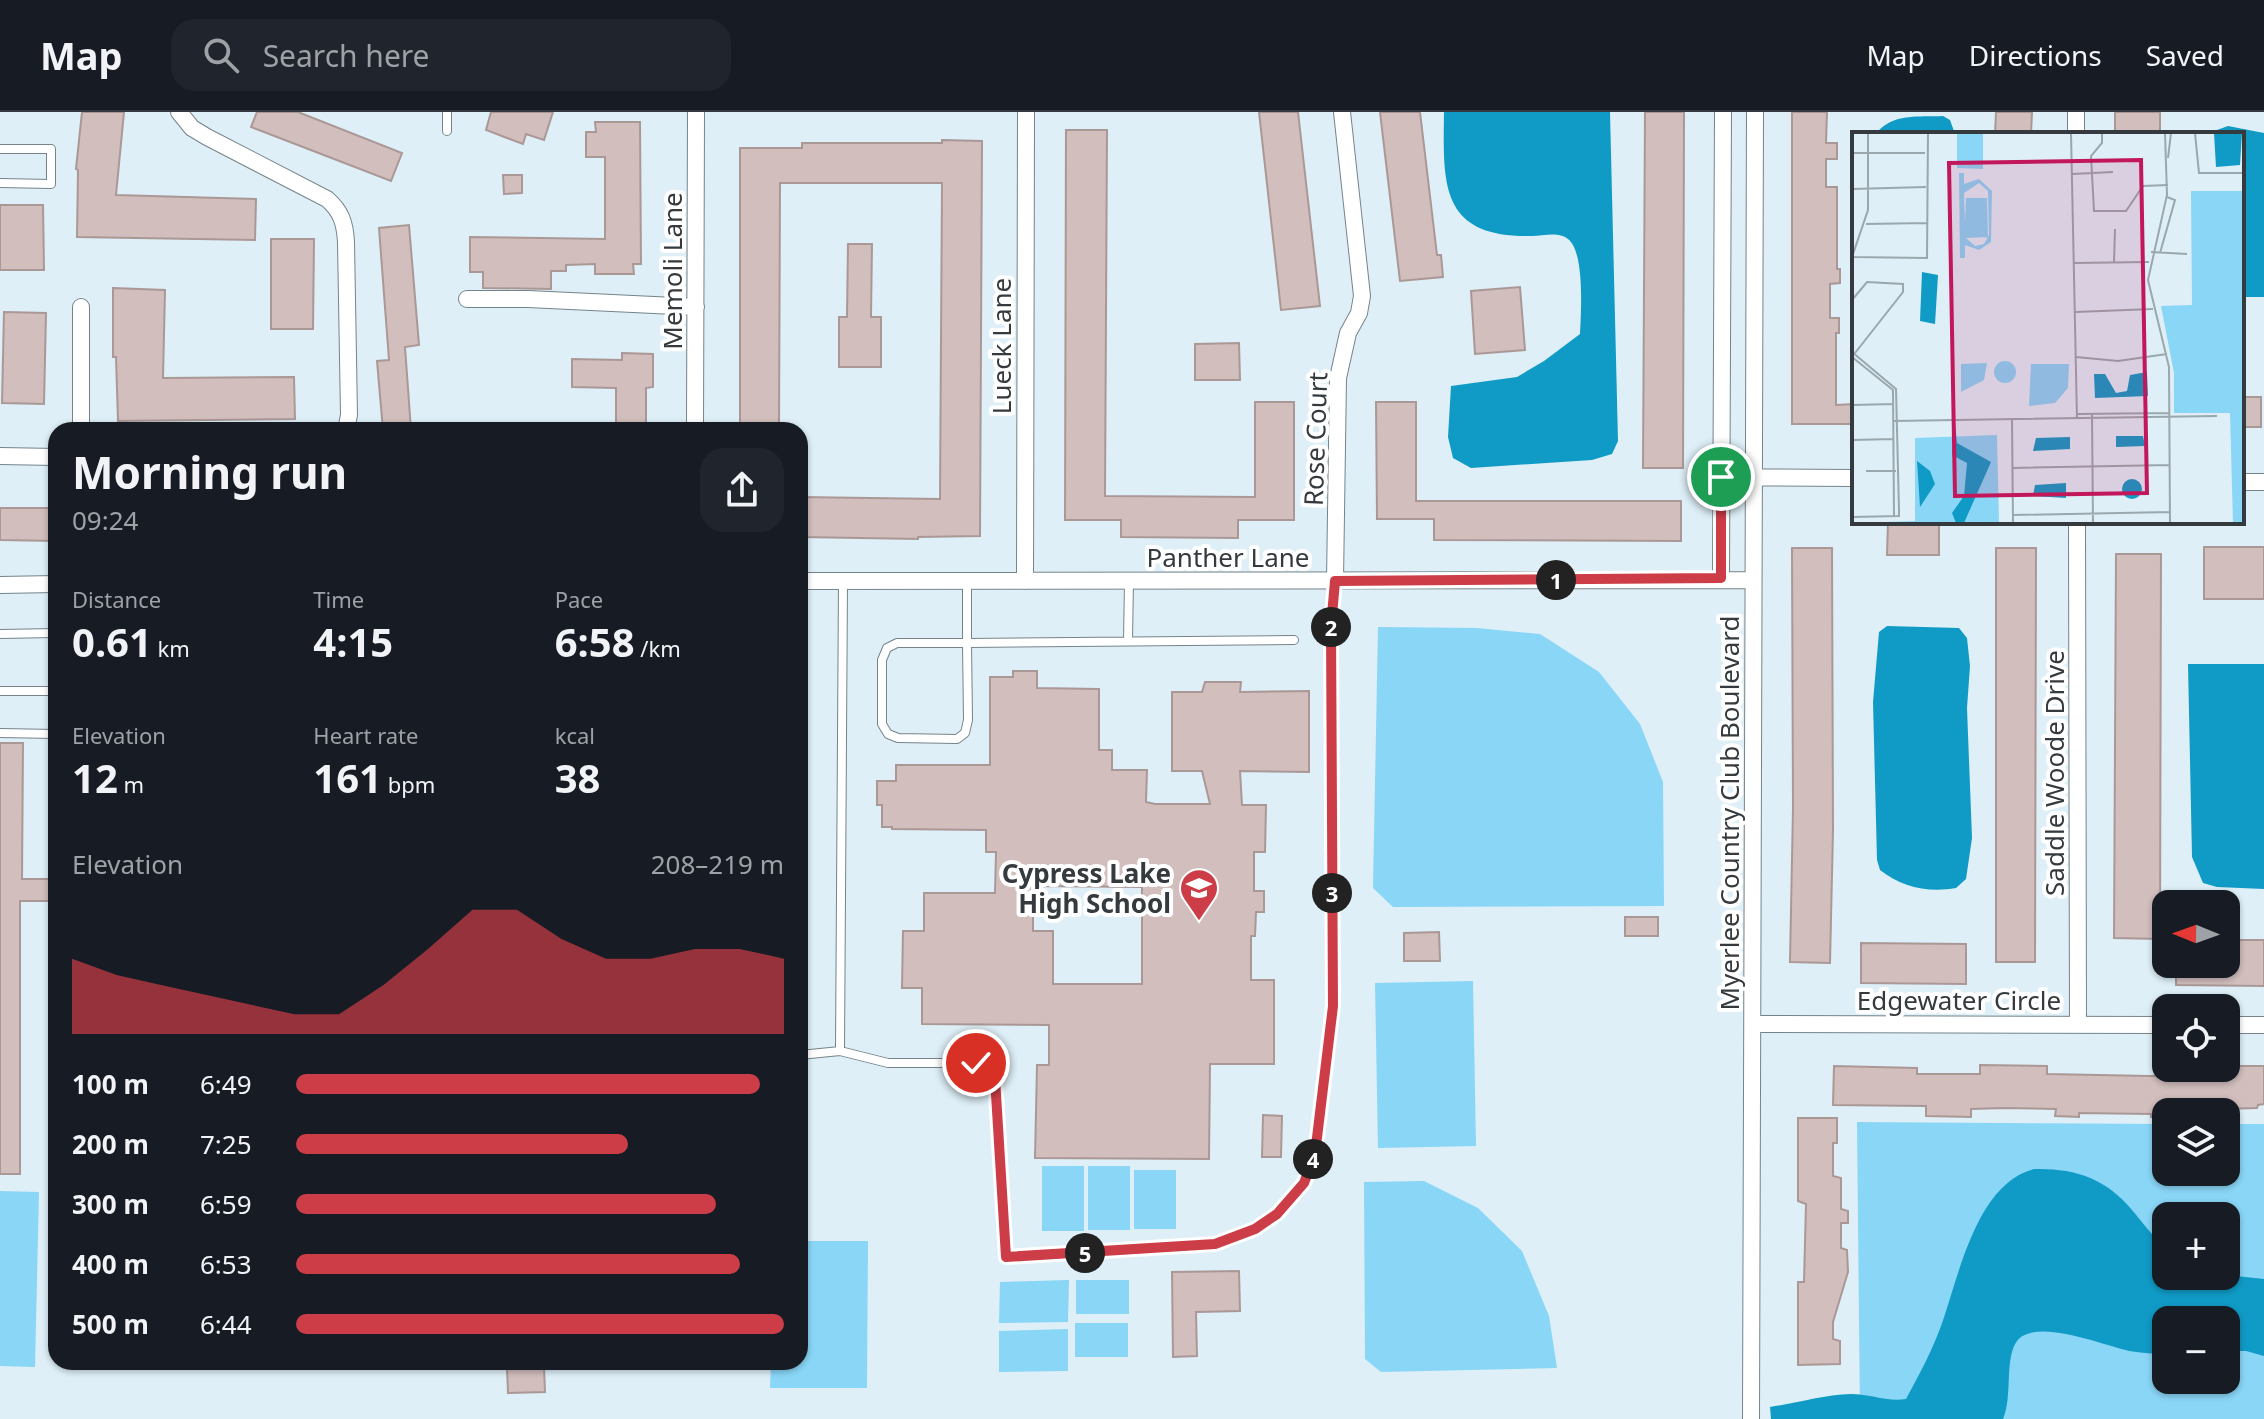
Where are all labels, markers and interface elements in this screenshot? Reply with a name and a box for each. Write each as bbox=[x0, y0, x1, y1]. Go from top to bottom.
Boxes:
search box bbox=[171, 19, 731, 91]
text: Map bbox=[40, 29, 123, 81]
icon: search bbox=[199, 33, 243, 77]
text: Search here bbox=[263, 35, 430, 76]
text: Map bbox=[1866, 36, 1925, 74]
text: Directions bbox=[1969, 36, 2102, 74]
text: Saved bbox=[2146, 36, 2224, 74]
inset map bbox=[1852, 132, 2244, 524]
street label: Memoli Lane bbox=[654, 192, 690, 350]
street label: Lueck Lane bbox=[983, 278, 1019, 414]
street label: Rose Court bbox=[1295, 371, 1335, 507]
text: Morning run bbox=[72, 442, 347, 502]
pin bbox=[1687, 443, 1755, 511]
button: share bbox=[700, 448, 784, 532]
icon: arrive bbox=[1699, 455, 1743, 499]
text: 09:24 bbox=[72, 502, 138, 538]
street label: Panther Lane bbox=[1147, 539, 1309, 575]
pin: 1 bbox=[1536, 560, 1576, 600]
text: 1 bbox=[1550, 565, 1562, 595]
text: Distance bbox=[72, 584, 161, 614]
text: Time bbox=[313, 584, 364, 614]
text: Pace bbox=[555, 584, 603, 614]
pin: 2 bbox=[1311, 607, 1351, 647]
text: 2 bbox=[1325, 612, 1337, 642]
text: 0.61 bbox=[72, 614, 152, 669]
text: 4:15 bbox=[313, 614, 393, 669]
text: 6:58 bbox=[555, 614, 635, 669]
street label: Myerlee Country Club Boulevard bbox=[1711, 616, 1747, 1011]
text: km bbox=[152, 633, 190, 663]
text: /km bbox=[635, 633, 681, 663]
street label: Saddle Woode Drive bbox=[2036, 650, 2072, 896]
text: Elevation bbox=[72, 720, 166, 750]
text: Heart rate bbox=[313, 720, 418, 750]
text: kcal bbox=[555, 720, 595, 750]
text: 12 bbox=[72, 750, 118, 805]
text: 161 bbox=[313, 750, 382, 805]
text: 38 bbox=[555, 750, 600, 805]
text: m bbox=[118, 769, 144, 799]
text: bpm bbox=[382, 769, 435, 799]
text: Elevation bbox=[72, 846, 183, 882]
text: 208–219 m bbox=[651, 846, 784, 882]
place label: Cypress Lake High School bbox=[1002, 855, 1171, 921]
school or university icon: Cypress Lake High School bbox=[1178, 867, 1220, 922]
pin: 3 bbox=[1312, 873, 1352, 913]
text: 3 bbox=[1326, 878, 1338, 908]
north arrow bbox=[2152, 890, 2240, 978]
map controls bbox=[2152, 890, 2240, 1394]
street label: Edgewater Circle bbox=[1857, 982, 2061, 1018]
button: locate bbox=[2152, 994, 2240, 1082]
pin bbox=[942, 1029, 1010, 1097]
icon: check bbox=[954, 1041, 998, 1085]
text: 100 m bbox=[72, 1066, 149, 1102]
text: 6:49 bbox=[200, 1066, 252, 1102]
button: layers bbox=[2152, 1098, 2240, 1186]
text: 200 m bbox=[72, 1126, 149, 1162]
text: 7:25 bbox=[200, 1126, 252, 1162]
pin: 4 bbox=[1293, 1139, 1333, 1179]
text: 4 bbox=[1307, 1144, 1319, 1174]
text: 300 m bbox=[72, 1186, 149, 1222]
text: 6:59 bbox=[200, 1186, 252, 1222]
button: + bbox=[2152, 1202, 2240, 1290]
pin: 5 bbox=[1065, 1233, 1105, 1273]
text: 5 bbox=[1079, 1238, 1091, 1268]
text: 400 m bbox=[72, 1246, 149, 1282]
text: 6:53 bbox=[200, 1246, 252, 1282]
text: 500 m bbox=[72, 1306, 149, 1342]
text: 6:44 bbox=[200, 1306, 252, 1342]
button: − bbox=[2152, 1306, 2240, 1394]

